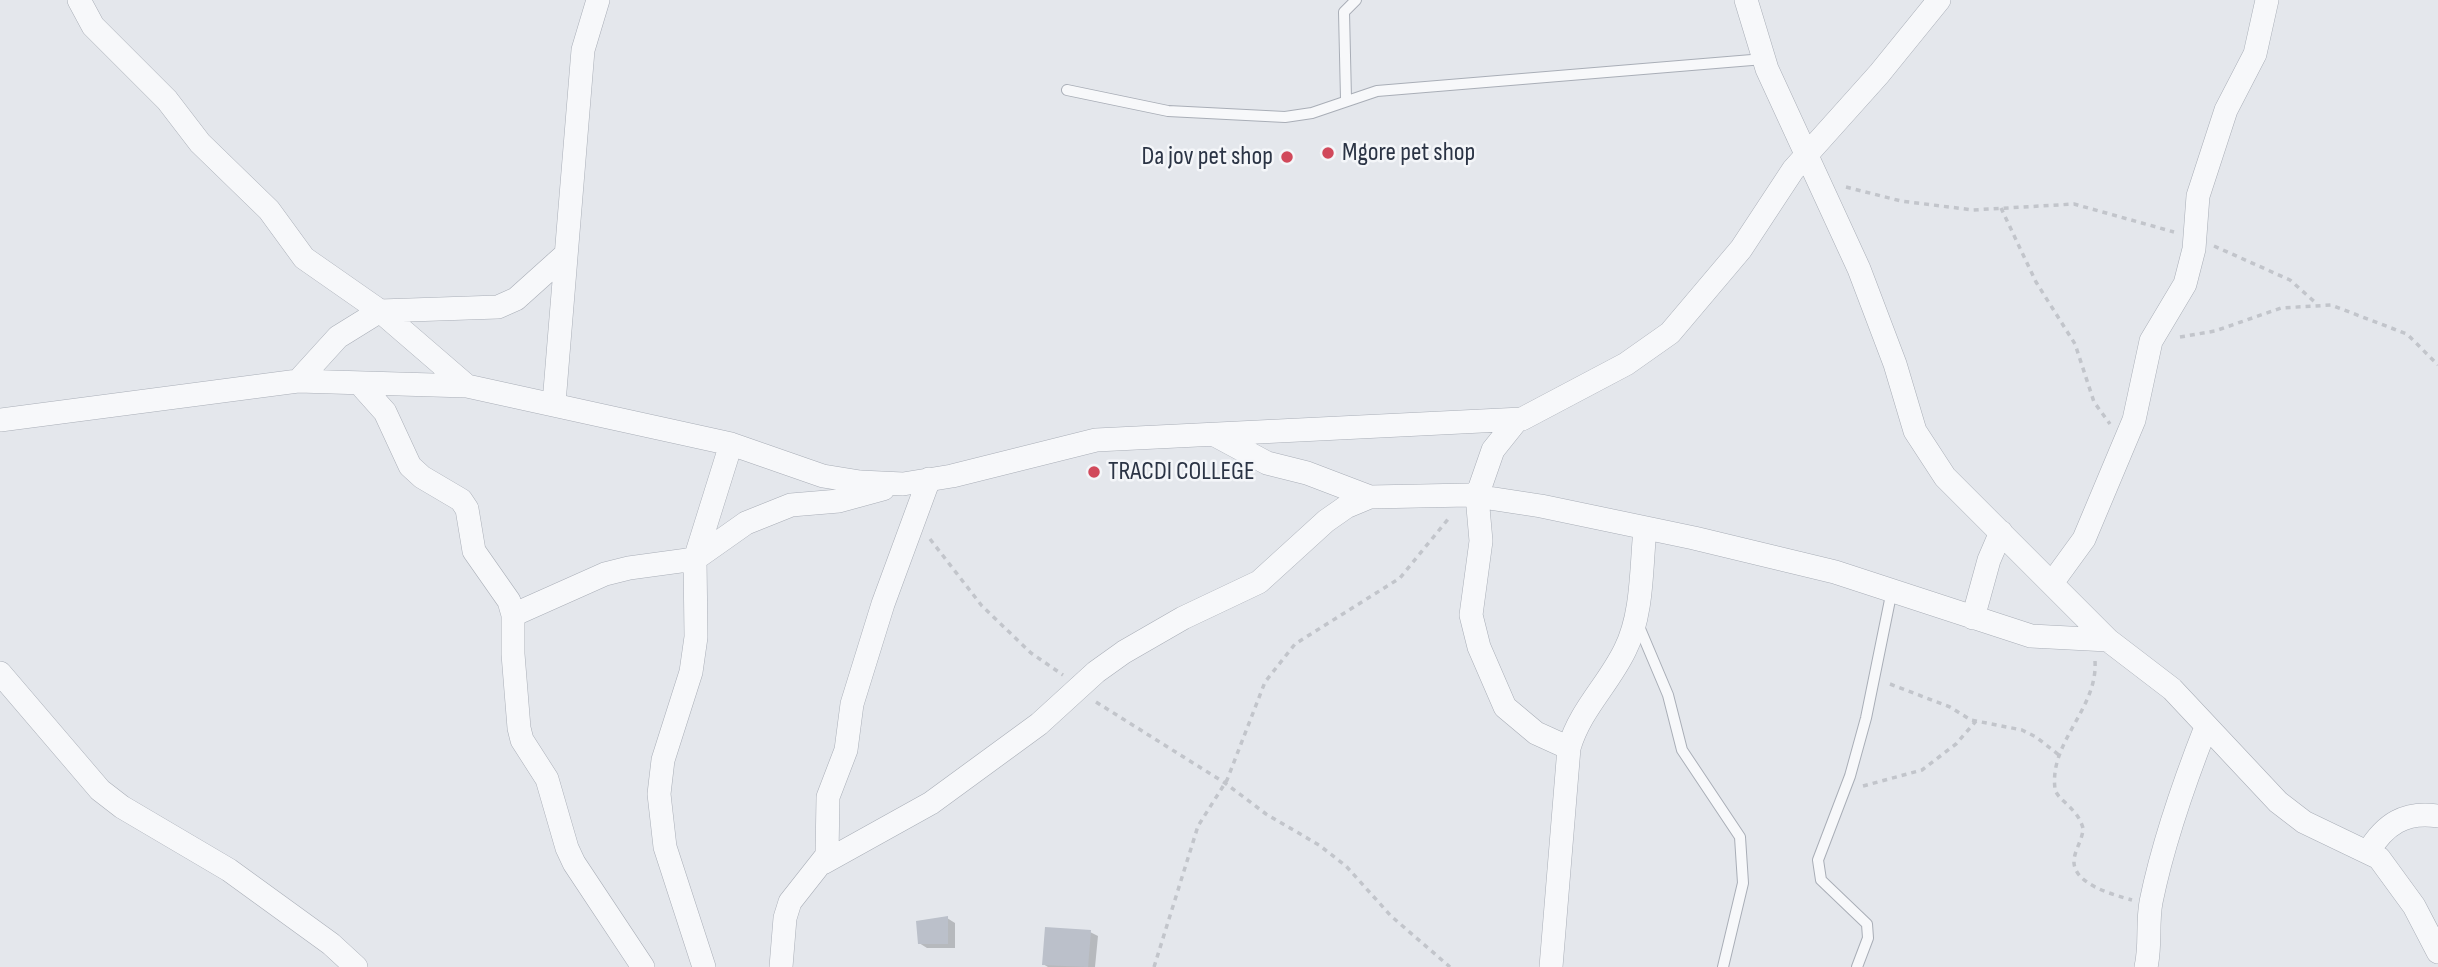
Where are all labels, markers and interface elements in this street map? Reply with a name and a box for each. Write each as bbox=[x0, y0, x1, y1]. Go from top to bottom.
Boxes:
place label: Mgore pet shop bbox=[1342, 137, 1475, 169]
place label: Da jov pet shop bbox=[1142, 141, 1273, 173]
marker: Mgore pet shop bbox=[1320, 145, 1336, 161]
marker: Da jov pet shop bbox=[1279, 149, 1295, 165]
place label: TRACDI COLLEGE bbox=[1108, 456, 1255, 488]
marker: TRACDI COLLEGE bbox=[1086, 464, 1102, 480]

